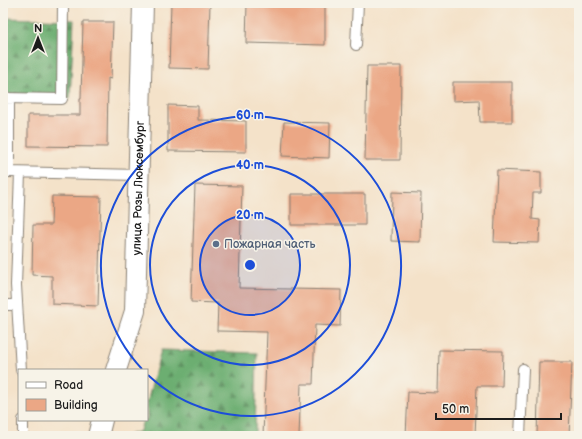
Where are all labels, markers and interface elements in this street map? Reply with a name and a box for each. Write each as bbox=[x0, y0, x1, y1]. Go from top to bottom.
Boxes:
north arrow bbox=[18, 18, 58, 58]
text: N bbox=[34, 22, 42, 35]
text: 60 m bbox=[236, 108, 264, 123]
street label: улица Розы Люксембург bbox=[129, 120, 147, 256]
text: 40 m bbox=[236, 158, 264, 173]
text: 20 m bbox=[236, 208, 264, 223]
place label: Пожарная часть bbox=[224, 237, 316, 252]
marker: Пожарная часть bbox=[211, 239, 221, 249]
centre of rings bbox=[243, 258, 257, 272]
legend bbox=[18, 369, 148, 421]
text: Road bbox=[54, 378, 83, 393]
scale bar bbox=[436, 395, 561, 421]
text: Building bbox=[54, 398, 98, 413]
text: 50 m bbox=[442, 402, 469, 417]

